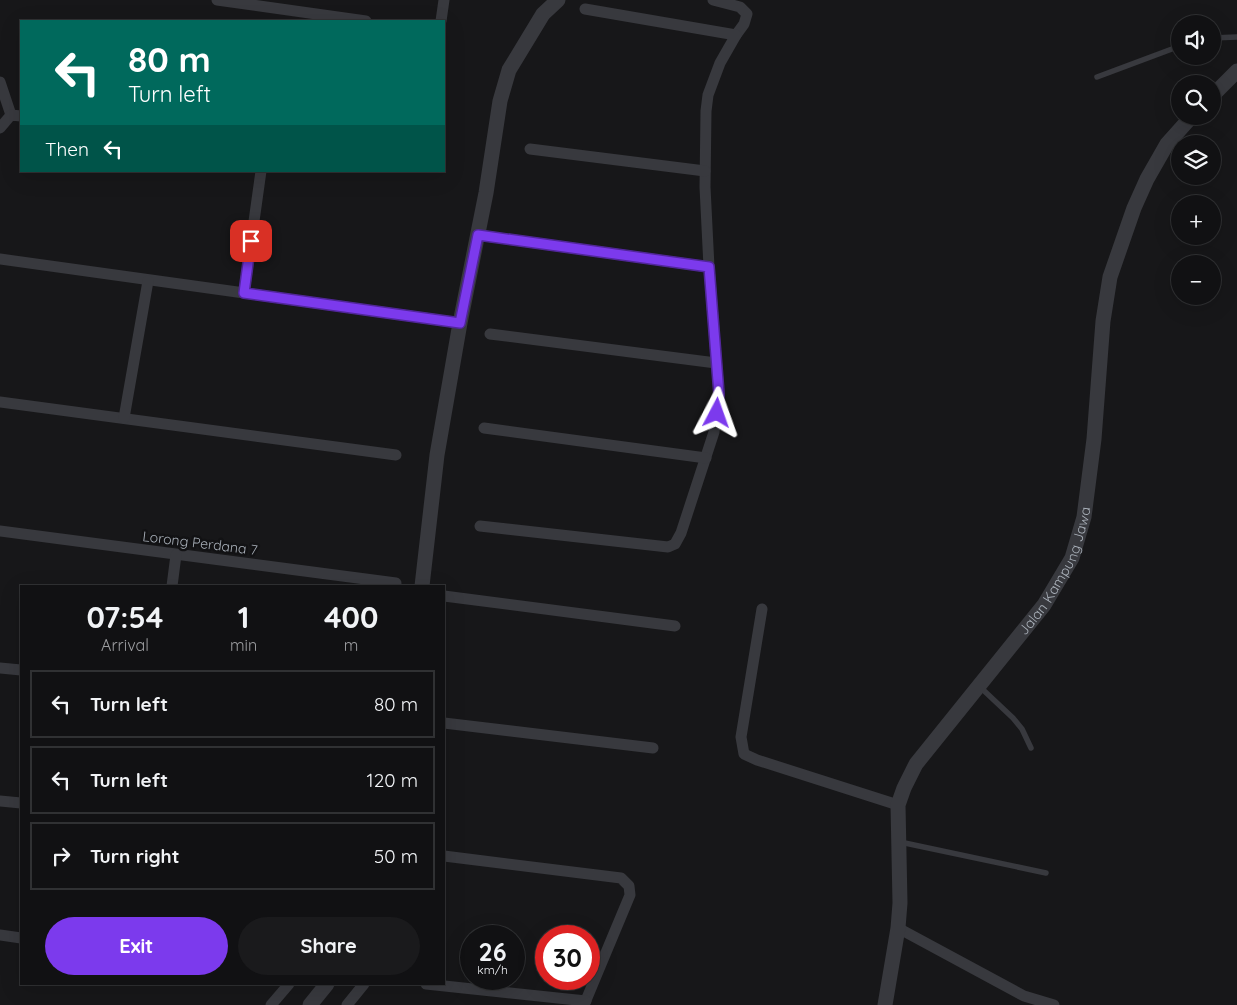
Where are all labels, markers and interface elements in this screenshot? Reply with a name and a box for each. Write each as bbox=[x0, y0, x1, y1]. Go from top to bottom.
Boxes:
map controls bbox=[1171, 15, 1221, 305]
button: sound bbox=[1171, 15, 1221, 65]
text: 80 m bbox=[128, 37, 211, 81]
icon: left bbox=[45, 40, 110, 105]
button: search bbox=[1171, 75, 1221, 125]
text: Turn left bbox=[128, 80, 211, 108]
icon: left bbox=[99, 135, 127, 163]
button: layers bbox=[1171, 135, 1221, 185]
text: Then bbox=[45, 137, 89, 161]
button: + bbox=[1171, 195, 1221, 245]
pin bbox=[230, 220, 272, 262]
icon: arrive bbox=[237, 227, 265, 255]
button: − bbox=[1171, 255, 1221, 305]
position arrow bbox=[690, 386, 742, 438]
street label: Jalan Kampung Jawa bbox=[1014, 506, 1094, 639]
street label: Lorong Perdana 7 bbox=[141, 527, 259, 559]
text: 07:54 bbox=[87, 598, 163, 636]
text: 1 bbox=[238, 598, 250, 636]
text: 400 bbox=[324, 598, 378, 636]
text: Arrival bbox=[101, 635, 149, 655]
text: min bbox=[230, 635, 257, 655]
text: m bbox=[344, 635, 358, 655]
icon: left bbox=[47, 690, 75, 718]
text: Turn left bbox=[90, 692, 168, 716]
text: 80 m bbox=[374, 692, 418, 716]
icon: left bbox=[47, 766, 75, 794]
text: Turn left bbox=[90, 768, 168, 792]
text: 120 m bbox=[367, 768, 418, 792]
icon: right bbox=[47, 842, 75, 870]
text: Turn right bbox=[90, 844, 179, 868]
text: 50 m bbox=[374, 844, 418, 868]
button: Exit bbox=[45, 917, 228, 975]
button: Share bbox=[238, 917, 420, 975]
speed limit sign: 30 bbox=[535, 925, 600, 990]
text: 26 bbox=[478, 936, 507, 967]
text: km/h bbox=[477, 962, 508, 977]

